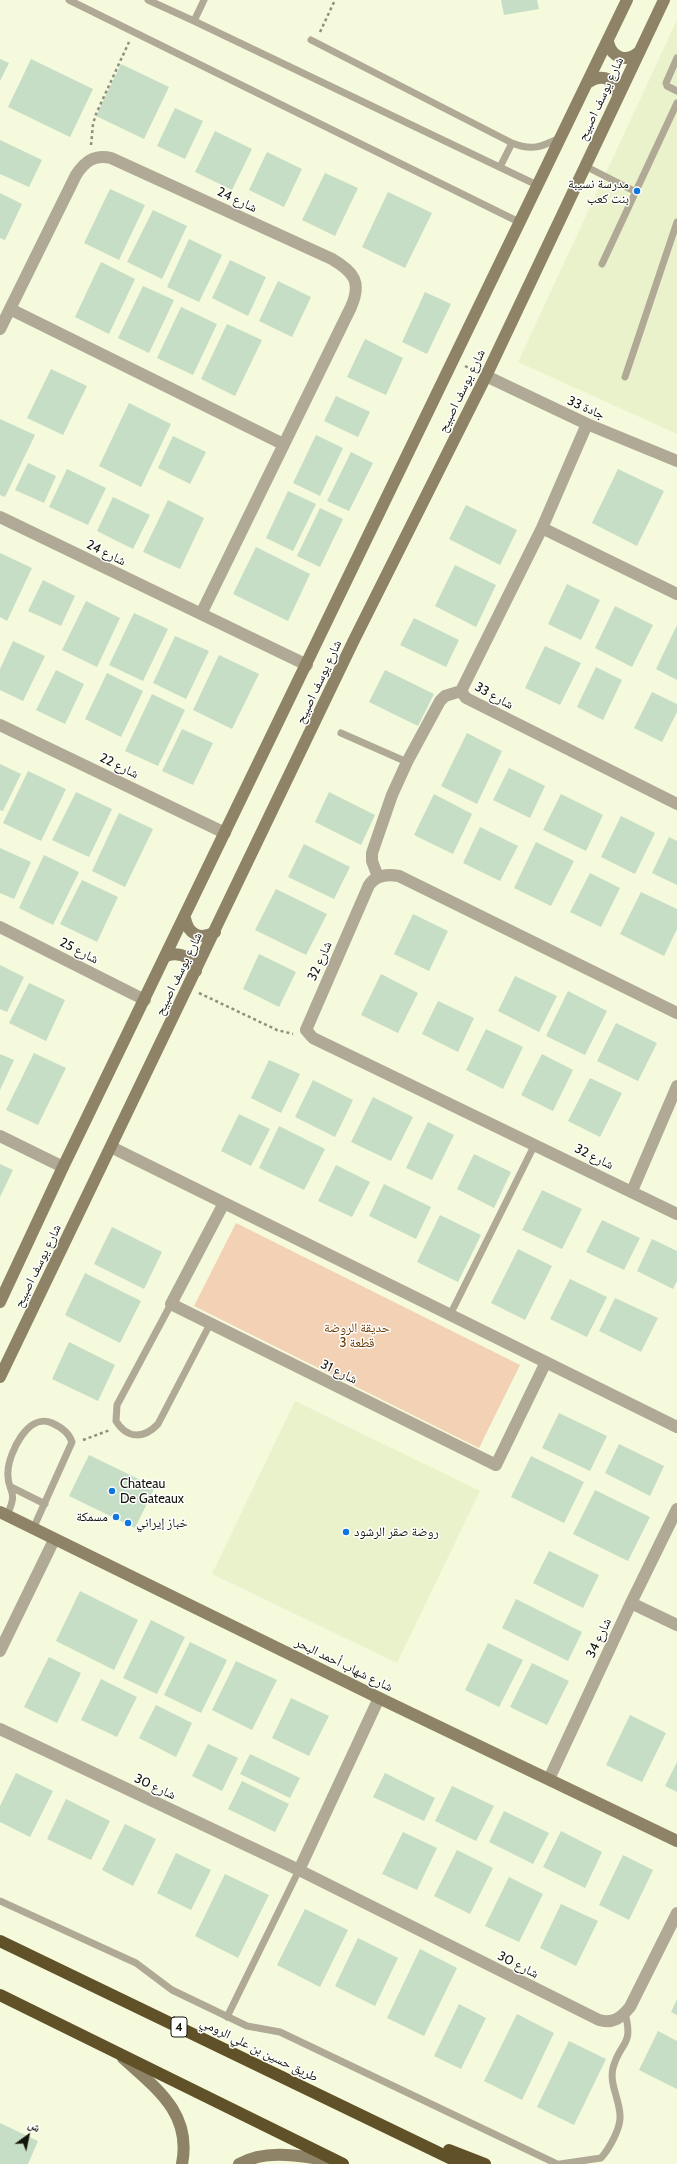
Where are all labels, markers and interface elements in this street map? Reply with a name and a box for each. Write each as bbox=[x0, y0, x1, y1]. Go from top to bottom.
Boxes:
street label: شارع يوسف اصبيح bbox=[575, 55, 627, 143]
place label: مدرسة نسيبة بنت كعب bbox=[568, 176, 629, 207]
street label: شارع 24 bbox=[215, 184, 259, 216]
marker: مدرسة نسيبة بنت كعب bbox=[632, 186, 642, 196]
street label: شارع يوسف اصبيح bbox=[435, 347, 489, 435]
street label: جادة 33 bbox=[565, 393, 607, 423]
street label: شارع 24 bbox=[84, 537, 128, 569]
street label: شارع يوسف اصبيح bbox=[293, 638, 345, 726]
street label: شارع 33 bbox=[472, 679, 516, 713]
street label: شارع 22 bbox=[97, 750, 141, 782]
street label: شارع يوسف اصبيح bbox=[152, 930, 206, 1018]
street label: شارع 25 bbox=[57, 935, 101, 967]
street label: شارع 32 bbox=[304, 939, 336, 983]
street label: شارع 32 bbox=[572, 1141, 616, 1173]
street label: شارع يوسف اصبيح bbox=[11, 1222, 65, 1310]
park label: حديقة الروضة قطعة 3 bbox=[324, 1320, 390, 1351]
street label: شارع 31 bbox=[318, 1356, 360, 1388]
place label: Chateau De Gateaux bbox=[120, 1476, 184, 1507]
marker: Chateau De Gateaux bbox=[107, 1486, 117, 1496]
place label: مسمكة bbox=[76, 1509, 108, 1525]
marker: مسمكة bbox=[111, 1512, 121, 1522]
place label: خباز إيراني bbox=[136, 1515, 188, 1531]
marker: خباز إيراني bbox=[123, 1518, 133, 1528]
place label: روضة صقر الرشود bbox=[354, 1524, 439, 1540]
marker: روضة صقر الرشود bbox=[341, 1527, 351, 1537]
street label: شارع 34 bbox=[583, 1616, 615, 1660]
street label: شارع شهاب أحمد البحر bbox=[293, 1635, 395, 1695]
street label: شارع 30 bbox=[132, 1771, 178, 1803]
street label: شارع 30 bbox=[495, 1948, 541, 1982]
street label: طريق حسين بن علي الرومي bbox=[197, 2015, 321, 2085]
road number: 4 bbox=[171, 2017, 187, 2037]
north arrow bbox=[8, 2116, 48, 2156]
text: ش bbox=[26, 2117, 43, 2135]

